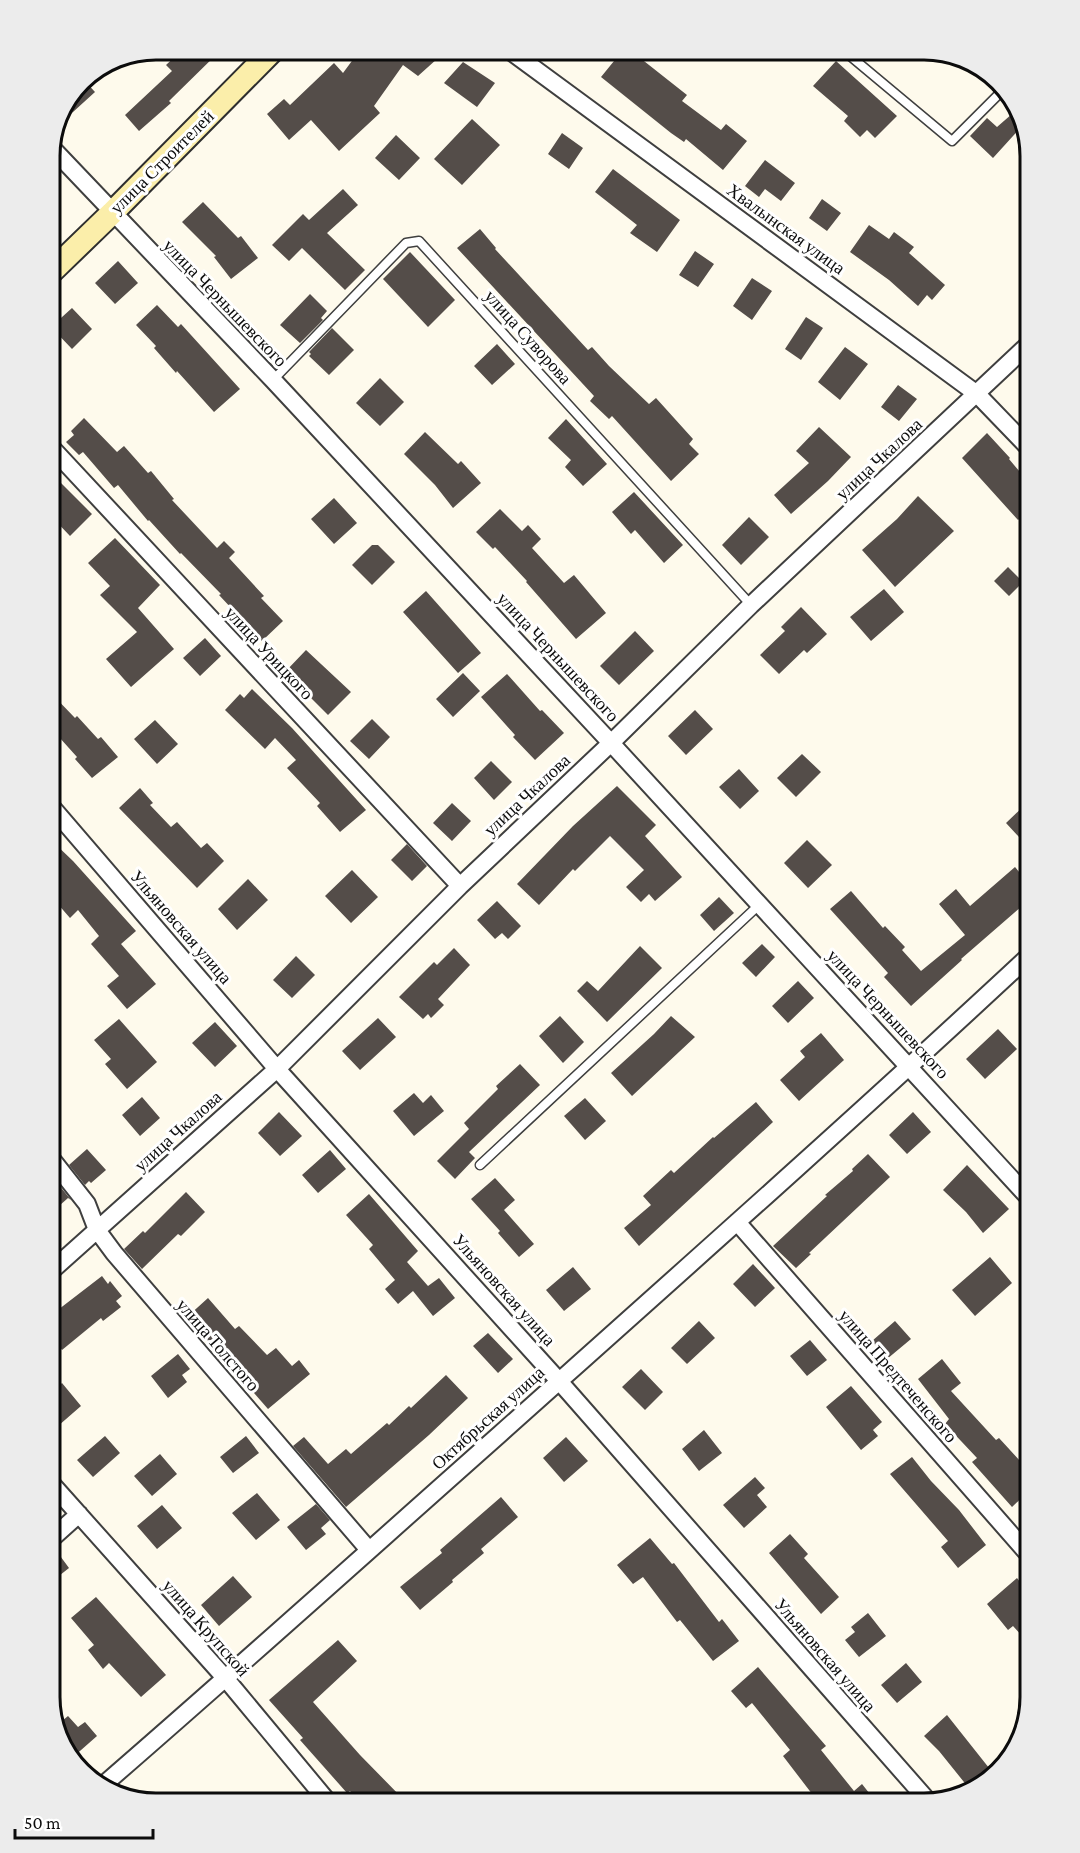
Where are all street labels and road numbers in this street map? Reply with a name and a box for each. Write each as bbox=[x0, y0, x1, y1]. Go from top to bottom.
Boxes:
street label: улица Строителей bbox=[106, 106, 218, 218]
street label: Хвалынская улица bbox=[723, 180, 849, 278]
street label: улица Чернышевского bbox=[159, 235, 291, 371]
street label: улица Суворова bbox=[480, 286, 576, 388]
street label: улица Чкалова bbox=[832, 414, 926, 504]
street label: улица Чернышевского bbox=[493, 588, 623, 726]
street label: улица Урицкого bbox=[221, 602, 317, 704]
street label: улица Чкалова bbox=[480, 750, 574, 840]
street label: Ульяновская улица bbox=[126, 866, 236, 988]
street label: улица Чернышевского bbox=[823, 945, 953, 1083]
street label: улица Чкалова bbox=[130, 1087, 226, 1175]
street label: Ульяновская улица bbox=[448, 1230, 560, 1350]
street label: улица Толстого bbox=[172, 1295, 264, 1395]
street label: улица Предтеченского bbox=[835, 1305, 961, 1447]
street label: Октябрьская улица bbox=[428, 1362, 548, 1474]
street label: улица Крупской bbox=[159, 1576, 254, 1681]
street label: Ульяновская улица bbox=[770, 1594, 880, 1716]

